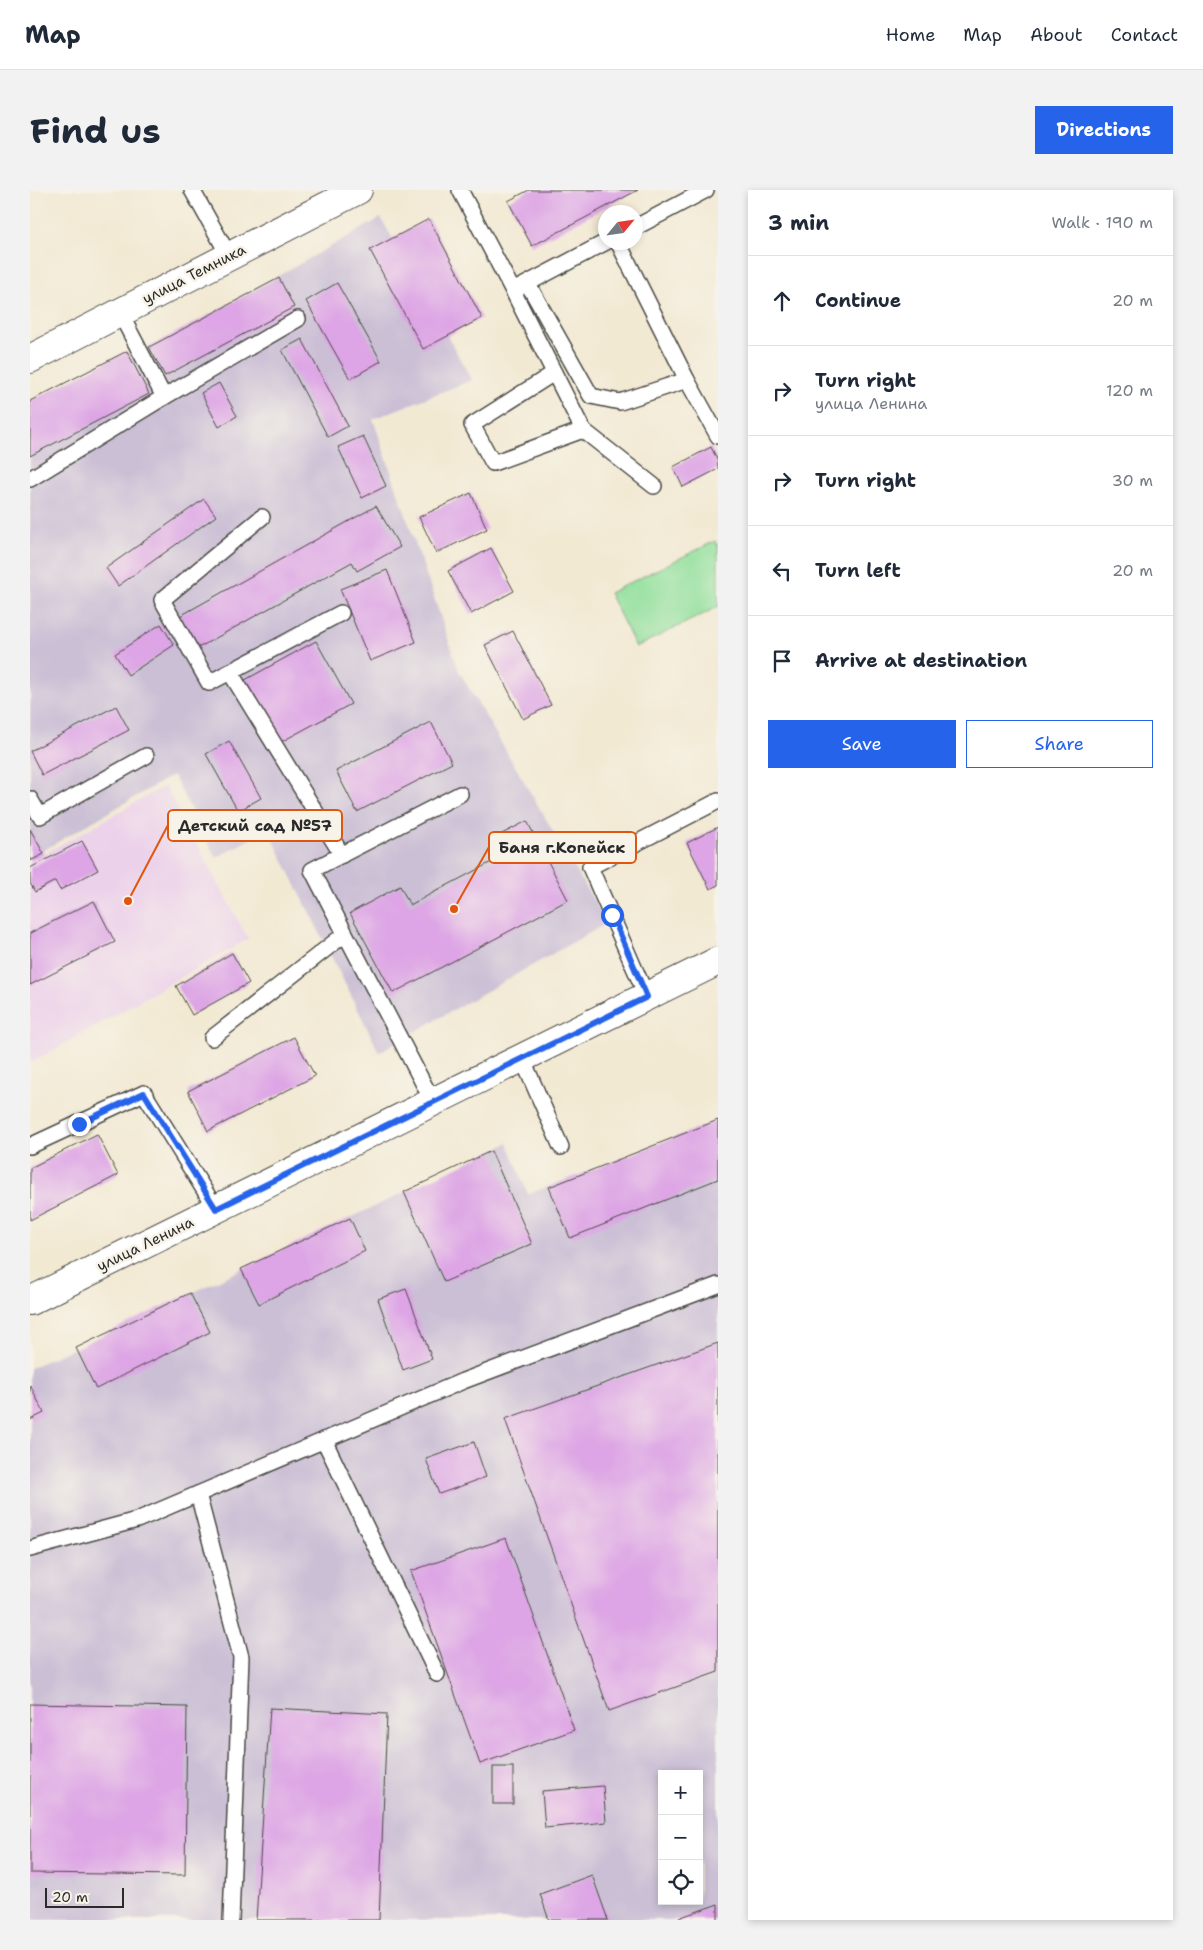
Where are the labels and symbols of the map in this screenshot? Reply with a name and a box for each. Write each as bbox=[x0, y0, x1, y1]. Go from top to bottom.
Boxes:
north arrow bbox=[598, 205, 643, 250]
street label: улица Темника bbox=[139, 239, 250, 309]
callout: Детский сад №57 bbox=[168, 810, 342, 841]
text: Детский сад №57 bbox=[178, 815, 332, 836]
callout: Баня г.Копейск bbox=[489, 832, 636, 863]
text: Баня г.Копейск bbox=[499, 837, 625, 858]
route start bbox=[601, 904, 624, 927]
route end bbox=[68, 1113, 91, 1136]
street label: улица Ленина bbox=[93, 1212, 197, 1276]
scale bar bbox=[45, 1885, 124, 1908]

